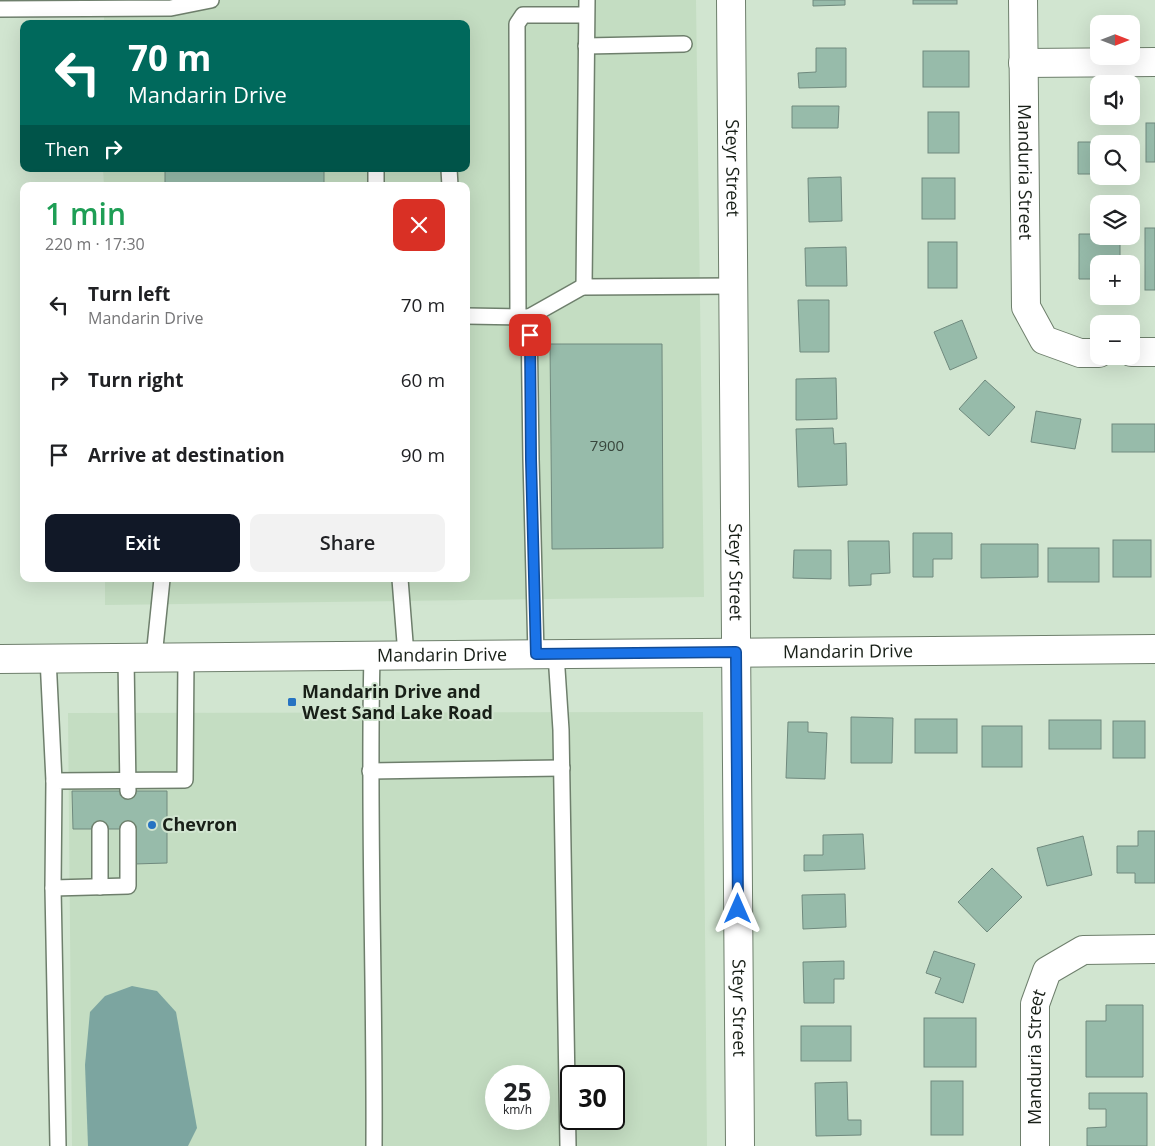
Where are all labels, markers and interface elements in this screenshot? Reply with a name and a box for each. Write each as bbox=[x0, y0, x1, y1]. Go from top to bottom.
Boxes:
north arrow bbox=[1090, 15, 1140, 65]
map controls bbox=[1090, 15, 1140, 365]
text: 70 m bbox=[128, 34, 211, 81]
icon: left bbox=[45, 40, 110, 105]
button: sound bbox=[1090, 75, 1140, 125]
text: Mandarin Drive bbox=[128, 79, 287, 109]
street label: Manduria Street bbox=[1013, 104, 1038, 240]
street label: Steyr Street bbox=[721, 119, 746, 217]
icon: right bbox=[99, 135, 127, 163]
button: search bbox=[1090, 135, 1140, 185]
text: Then bbox=[45, 136, 89, 162]
text: 1 min bbox=[45, 193, 126, 234]
button: layers bbox=[1090, 195, 1140, 245]
button: close bbox=[393, 199, 445, 251]
text: 220 m · 17:30 bbox=[45, 233, 145, 255]
button: + bbox=[1090, 255, 1140, 305]
text: Turn left bbox=[88, 281, 170, 307]
icon: left bbox=[45, 291, 73, 319]
text: 70 m bbox=[401, 292, 445, 318]
text: Mandarin Drive bbox=[88, 307, 203, 329]
pin bbox=[509, 314, 551, 356]
button: − bbox=[1090, 315, 1140, 365]
icon: arrive bbox=[516, 321, 544, 349]
icon: right bbox=[45, 366, 73, 394]
text: Turn right bbox=[88, 367, 183, 393]
text: 60 m bbox=[401, 367, 445, 393]
house number: 7900 bbox=[590, 435, 624, 455]
icon: arrive bbox=[45, 441, 73, 469]
text: Arrive at destination bbox=[88, 442, 285, 468]
text: 90 m bbox=[401, 442, 445, 468]
button: Exit bbox=[45, 514, 240, 572]
button: Share bbox=[250, 514, 445, 572]
street label: Steyr Street bbox=[724, 523, 749, 621]
street label: Mandarin Drive bbox=[783, 638, 913, 663]
street label: Mandarin Drive bbox=[377, 642, 507, 667]
place label: Mandarin Drive and West Sand Lake Road bbox=[302, 679, 493, 724]
marker: Mandarin Drive and West Sand Lake Road bbox=[286, 696, 298, 708]
place label: Chevron bbox=[162, 812, 237, 836]
marker: Chevron bbox=[146, 819, 158, 831]
position arrow bbox=[711, 882, 763, 934]
street label: Steyr Street bbox=[728, 959, 752, 1057]
street label: Manduria Street bbox=[1022, 985, 1051, 1125]
speed limit sign: 30 bbox=[560, 1065, 625, 1130]
text: 25 bbox=[503, 1074, 532, 1108]
text: km/h bbox=[503, 1101, 532, 1118]

